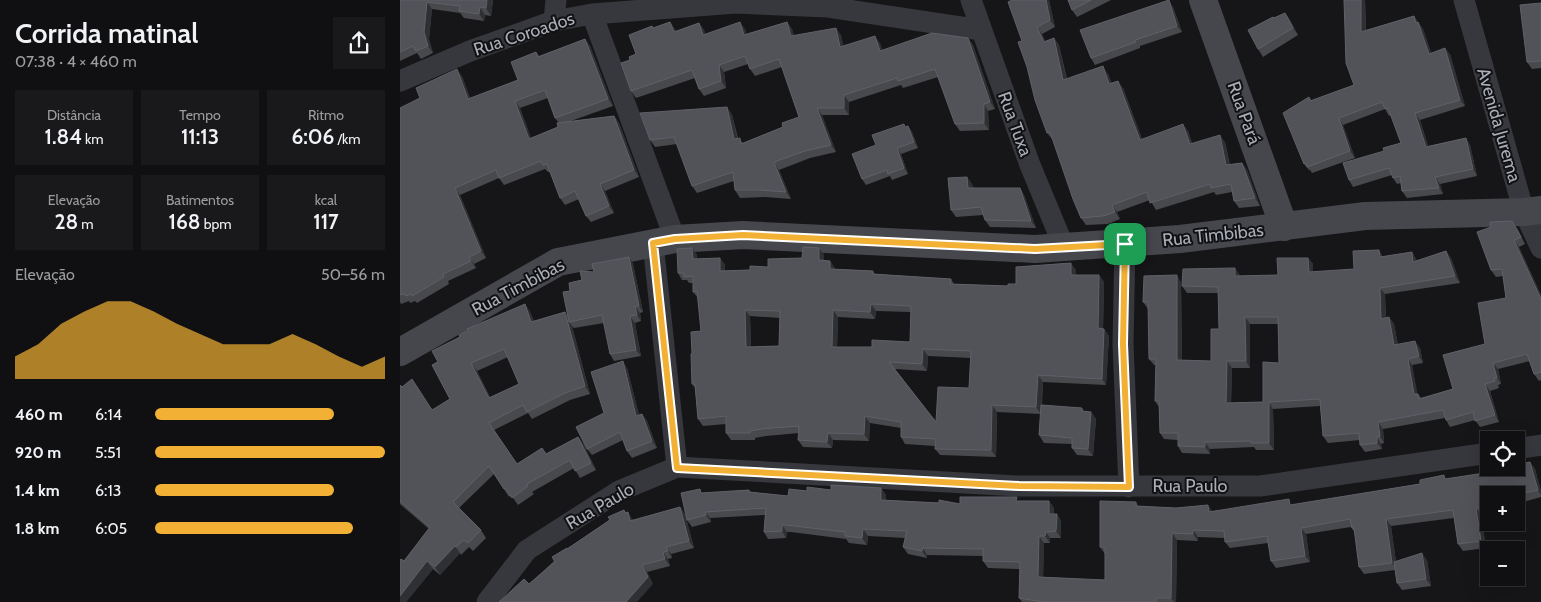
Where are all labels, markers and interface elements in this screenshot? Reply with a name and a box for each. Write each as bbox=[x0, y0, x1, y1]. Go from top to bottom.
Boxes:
street label: Rua Coroados bbox=[471, 7, 577, 61]
text: Corrida matinal bbox=[15, 16, 198, 50]
button: share bbox=[333, 17, 385, 69]
text: 07:38 · 4 × 460 m bbox=[15, 52, 137, 71]
street label: Avenida Jurema bbox=[1472, 65, 1526, 185]
street label: Rua Pará bbox=[1222, 78, 1266, 148]
street label: Rua Tuxa bbox=[993, 89, 1037, 160]
text: Distância bbox=[47, 106, 101, 124]
text: Tempo bbox=[179, 106, 221, 124]
text: Ritmo bbox=[308, 106, 344, 124]
text: 1.84 bbox=[44, 124, 82, 149]
text: 11:13 bbox=[181, 124, 219, 149]
text: 6:06 bbox=[291, 124, 334, 149]
text: km bbox=[82, 130, 104, 148]
text: /km bbox=[334, 130, 361, 148]
text: Elevação bbox=[48, 191, 100, 209]
text: Batimentos bbox=[166, 191, 234, 209]
text: kcal bbox=[315, 191, 337, 209]
text: 28 bbox=[54, 209, 78, 234]
text: 168 bbox=[169, 209, 200, 234]
text: 117 bbox=[313, 209, 339, 234]
text: m bbox=[78, 215, 94, 233]
text: bpm bbox=[200, 215, 231, 233]
street label: Rua Timbibas bbox=[1161, 219, 1265, 251]
pin bbox=[1104, 223, 1146, 265]
icon: arrive bbox=[1111, 230, 1139, 258]
street label: Rua Timbibas bbox=[468, 253, 568, 321]
text: Elevação bbox=[15, 265, 75, 284]
text: 50–56 m bbox=[321, 265, 385, 284]
text: 460 m bbox=[15, 405, 63, 424]
text: 6:14 bbox=[95, 405, 122, 424]
map controls bbox=[1480, 431, 1525, 586]
button: locate bbox=[1480, 431, 1525, 476]
text: 920 m bbox=[15, 443, 61, 462]
text: 5:51 bbox=[95, 443, 121, 462]
street label: Rua Paulo bbox=[1153, 475, 1228, 497]
street label: Rua Paulo bbox=[562, 478, 638, 534]
text: 1.4 km bbox=[15, 481, 60, 500]
text: 6:13 bbox=[95, 481, 121, 500]
button: + bbox=[1480, 486, 1525, 531]
text: 1.8 km bbox=[15, 519, 59, 538]
text: 6:05 bbox=[95, 519, 127, 538]
button: − bbox=[1480, 541, 1525, 586]

